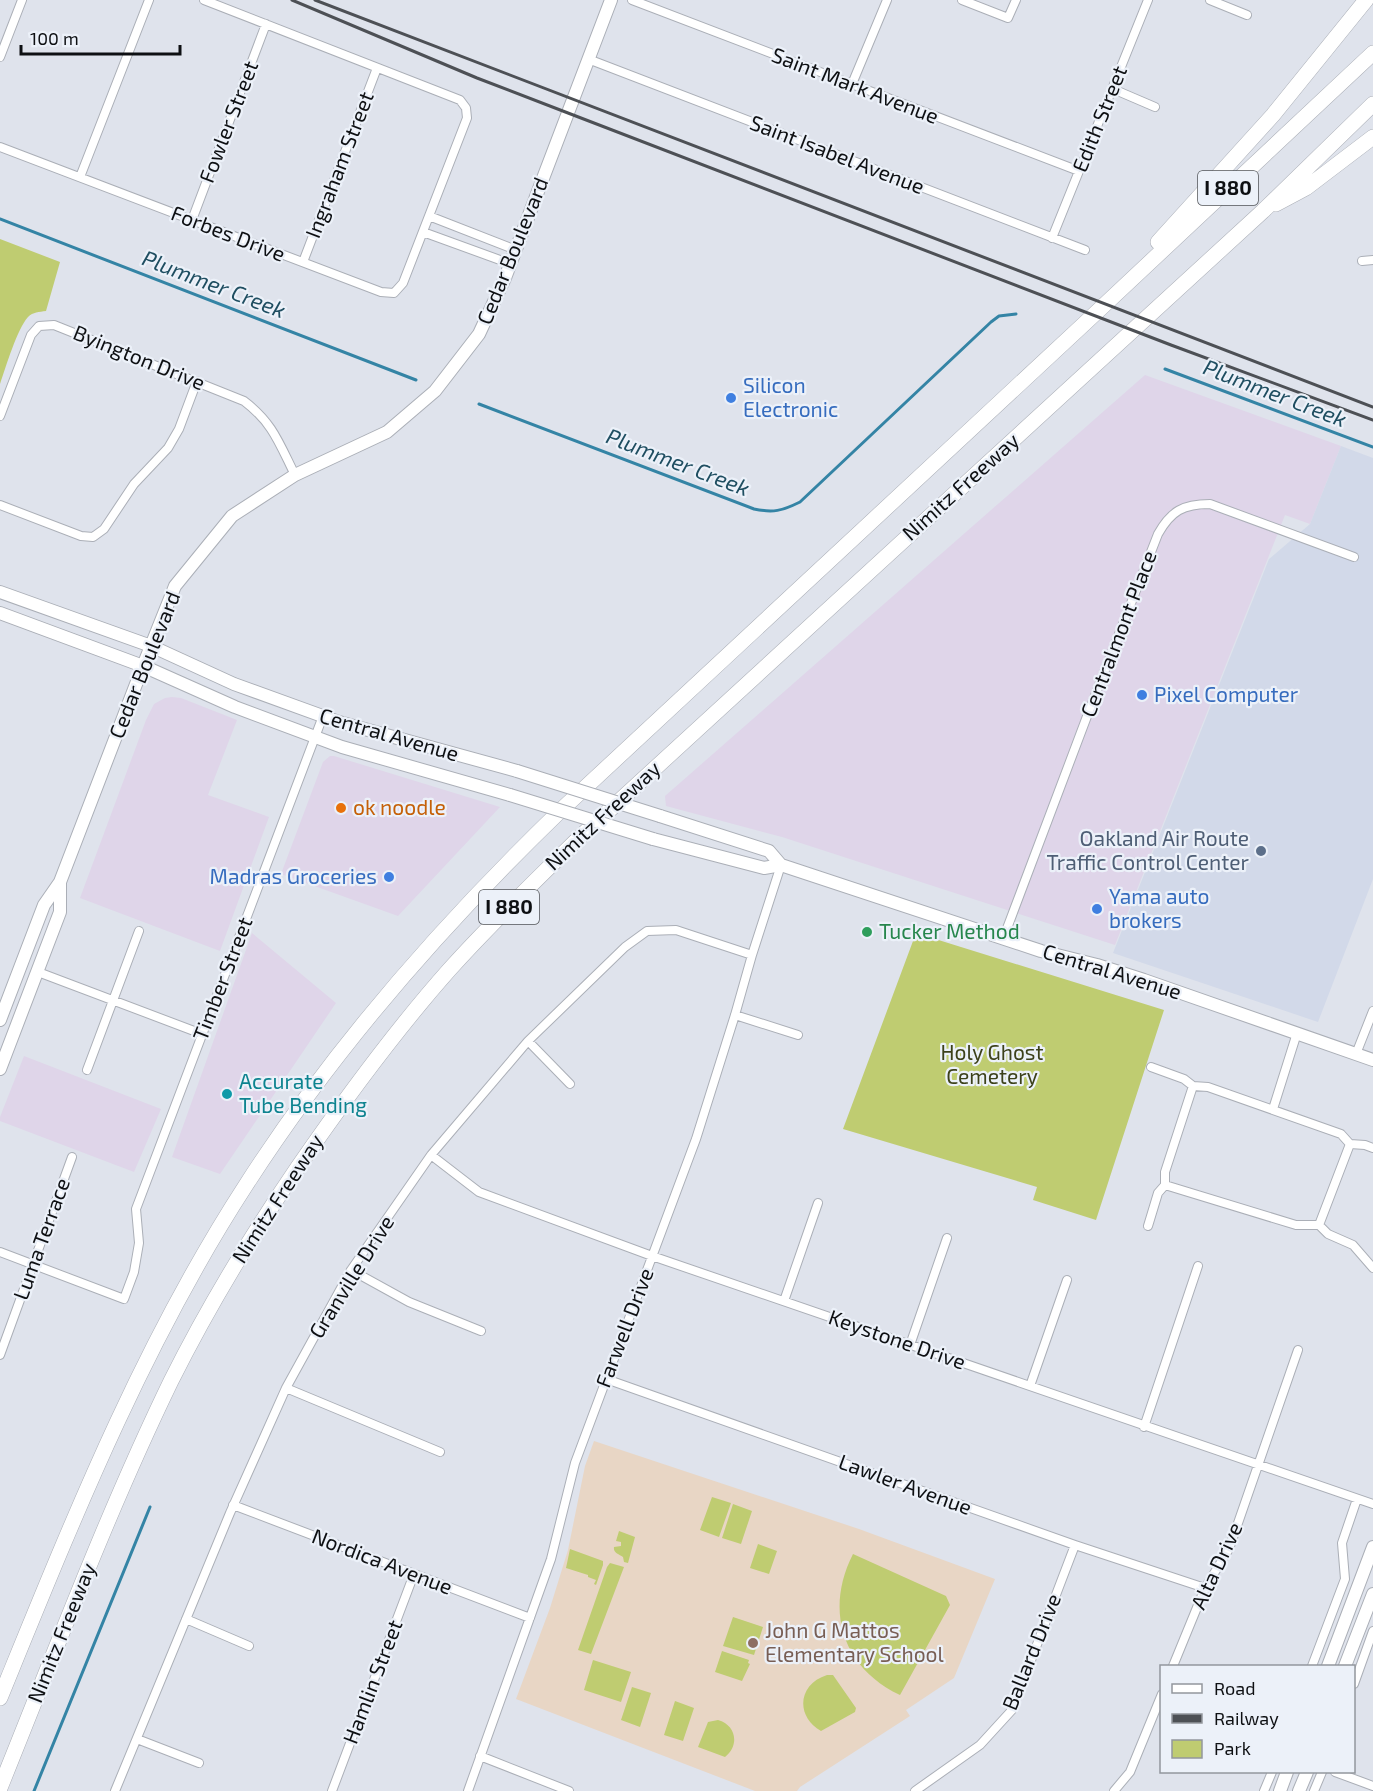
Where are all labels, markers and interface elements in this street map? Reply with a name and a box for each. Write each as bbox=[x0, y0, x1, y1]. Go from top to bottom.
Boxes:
scale bar bbox=[21, 18, 180, 56]
text: 100 m bbox=[30, 27, 79, 49]
street label: Saint Mark Avenue bbox=[769, 41, 943, 128]
street label: Fowler Street bbox=[193, 57, 262, 186]
street label: Edith Street bbox=[1066, 62, 1131, 175]
street label: Ingraham Street bbox=[299, 88, 378, 241]
street label: Saint Isabel Avenue bbox=[747, 109, 928, 198]
road number: I 880 bbox=[1198, 171, 1258, 205]
street label: Cedar Boulevard bbox=[471, 173, 553, 328]
street label: Forbes Drive bbox=[168, 199, 289, 266]
water label: Plummer Creek bbox=[139, 244, 290, 322]
street label: Byington Drive bbox=[70, 319, 209, 394]
water label: Plummer Creek bbox=[1200, 353, 1351, 431]
place label: Silicon Electronic bbox=[743, 372, 838, 421]
marker: Silicon Electronic bbox=[724, 391, 738, 405]
water label: Plummer Creek bbox=[603, 422, 754, 500]
street label: Nimitz Freeway bbox=[896, 427, 1024, 545]
street label: Centralmont Place bbox=[1074, 547, 1161, 720]
street label: Cedar Boulevard bbox=[103, 587, 185, 742]
place label: Pixel Computer bbox=[1154, 681, 1299, 706]
marker: Pixel Computer bbox=[1135, 688, 1149, 702]
street label: Central Avenue bbox=[317, 702, 462, 765]
street label: Nimitz Freeway bbox=[539, 755, 665, 875]
place label: ok noodle bbox=[353, 794, 446, 819]
marker: ok noodle bbox=[334, 801, 348, 815]
place label: Oakland Air Route Traffic Control Center bbox=[1047, 825, 1250, 874]
marker: Oakland Air Route Traffic Control Center bbox=[1254, 844, 1268, 858]
place label: Madras Groceries bbox=[210, 863, 377, 888]
marker: Madras Groceries bbox=[382, 870, 396, 884]
place label: Yama auto brokers bbox=[1109, 883, 1209, 932]
road number: I 880 bbox=[479, 890, 539, 924]
marker: Yama auto brokers bbox=[1090, 902, 1104, 916]
street label: Timber Street bbox=[187, 913, 257, 1044]
place label: Tucker Method bbox=[879, 918, 1020, 943]
marker: Tucker Method bbox=[860, 925, 874, 939]
street label: Central Avenue bbox=[1040, 938, 1185, 1004]
park label: Holy Ghost Cemetery bbox=[940, 1039, 1044, 1088]
place label: Accurate Tube Bending bbox=[239, 1068, 367, 1117]
marker: Accurate Tube Bending bbox=[220, 1087, 234, 1101]
street label: Nimitz Freeway bbox=[226, 1129, 328, 1267]
street label: Luma Terrace bbox=[7, 1174, 74, 1303]
street label: Granville Drive bbox=[303, 1210, 398, 1342]
street label: Farwell Drive bbox=[589, 1264, 658, 1391]
street label: Keystone Drive bbox=[826, 1303, 969, 1374]
street label: Lawler Avenue bbox=[836, 1448, 975, 1519]
street label: Alta Drive bbox=[1185, 1518, 1247, 1613]
street label: Nordica Avenue bbox=[309, 1522, 456, 1599]
street label: Nimitz Freeway bbox=[21, 1559, 100, 1706]
street label: Ballard Drive bbox=[996, 1590, 1065, 1713]
street label: Hamlin Street bbox=[337, 1616, 407, 1747]
place label: John G Mattos Elementary School bbox=[765, 1617, 945, 1666]
marker: John G Mattos Elementary School bbox=[746, 1636, 760, 1650]
legend bbox=[1160, 1665, 1355, 1773]
text: Road bbox=[1214, 1677, 1255, 1699]
text: Railway bbox=[1214, 1707, 1279, 1729]
text: Park bbox=[1214, 1737, 1251, 1759]

